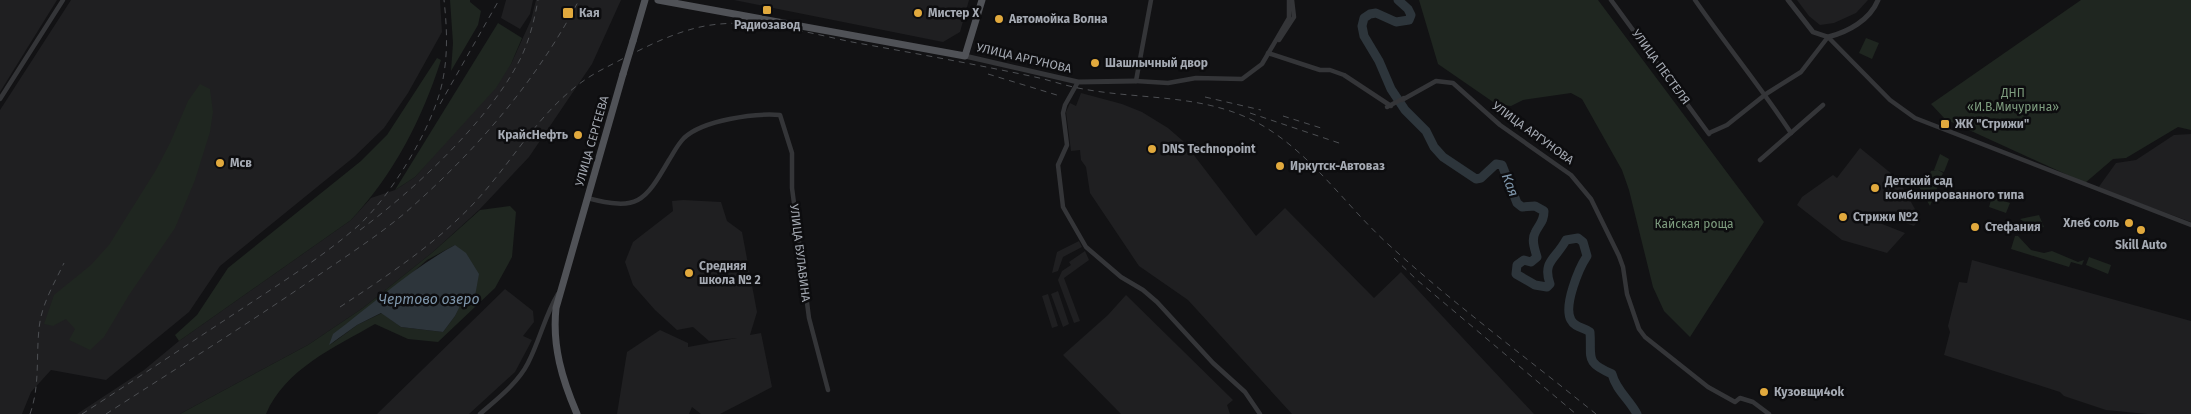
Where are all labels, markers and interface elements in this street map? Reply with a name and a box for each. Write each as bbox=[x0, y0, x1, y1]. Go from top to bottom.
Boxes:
marker: Радиозавод bbox=[761, 4, 773, 16]
marker: Кая bbox=[561, 6, 575, 20]
place label: Кая bbox=[579, 6, 600, 20]
place label: Мистер Х bbox=[928, 6, 980, 20]
marker: Мистер Х bbox=[912, 7, 924, 19]
place label: Автомойка Волна bbox=[1008, 12, 1108, 26]
marker: Автомойка Волна bbox=[993, 13, 1005, 25]
place label: Радиозавод bbox=[734, 18, 800, 32]
street label: УЛИЦА ПЕСТЕЛЯ bbox=[1629, 27, 1693, 107]
street label: УЛИЦА АРГУНОВА bbox=[975, 40, 1073, 76]
place label: Шашлычный двор bbox=[1105, 56, 1208, 70]
marker: Шашлычный двор bbox=[1089, 57, 1101, 69]
park label: ДНП «И.В.Мичурина» bbox=[1967, 86, 2059, 114]
street label: УЛИЦА СЕРГЕЕВА bbox=[572, 94, 612, 188]
street label: УЛИЦА АРГУНОВА bbox=[1490, 99, 1577, 167]
place label: ЖК "Стрижи" bbox=[1954, 117, 2029, 131]
marker: ЖК "Стрижи" bbox=[1939, 118, 1951, 130]
place label: КрайсНефть bbox=[498, 128, 569, 142]
marker: КрайсНефть bbox=[572, 129, 584, 141]
place label: DNS Technopoint bbox=[1162, 142, 1256, 156]
marker: DNS Technopoint bbox=[1146, 143, 1158, 155]
place label: Мсв bbox=[230, 156, 252, 170]
marker: Мсв bbox=[214, 157, 226, 169]
place label: Иркутск-Автоваз bbox=[1290, 159, 1385, 173]
marker: Иркутск-Автоваз bbox=[1274, 160, 1286, 172]
water label: Кая bbox=[1498, 171, 1522, 199]
place label: Детский сад комбинированного типа bbox=[1884, 174, 2024, 202]
marker: Детский сад комбинированного типа bbox=[1869, 182, 1881, 194]
street label: УЛИЦА БУЛАВИНА bbox=[787, 203, 813, 303]
place label: Стрижи №2 bbox=[1853, 210, 1918, 224]
marker: Стрижи №2 bbox=[1837, 211, 1849, 223]
place label: Хлеб соль bbox=[2062, 216, 2120, 230]
park label: Кайская роща bbox=[1654, 217, 1734, 231]
marker: Хлеб соль bbox=[2123, 217, 2135, 229]
place label: Стефания bbox=[1985, 220, 2041, 234]
marker: Стефания bbox=[1969, 221, 1981, 233]
marker: Skill Auto bbox=[2135, 224, 2147, 236]
place label: Skill Auto bbox=[2115, 238, 2167, 252]
place label: Средняя школа № 2 bbox=[699, 259, 761, 287]
marker: Средняя школа № 2 bbox=[683, 267, 695, 279]
water label: Чертово озеро bbox=[379, 291, 479, 308]
place label: Кузовщи4оk bbox=[1774, 385, 1844, 399]
marker: Кузовщи4оk bbox=[1758, 386, 1770, 398]

